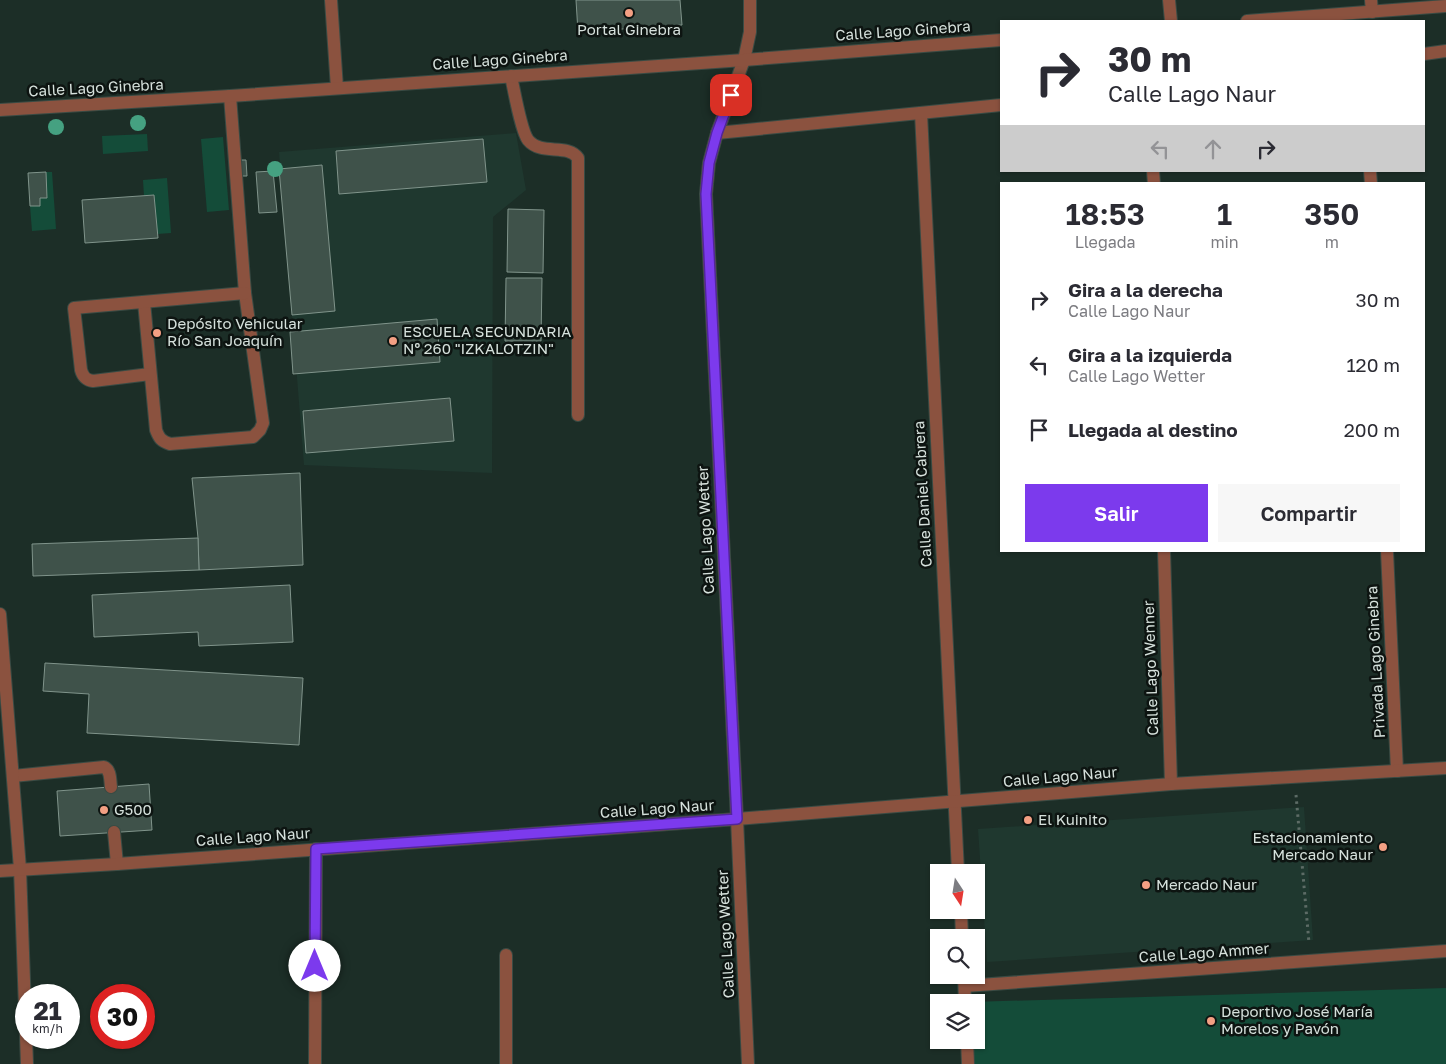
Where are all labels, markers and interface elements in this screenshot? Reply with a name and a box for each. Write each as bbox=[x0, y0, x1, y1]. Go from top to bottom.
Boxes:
marker: Portal Ginebra bbox=[623, 7, 635, 19]
street label: Calle Lago Ginebra bbox=[835, 16, 971, 44]
place label: Portal Ginebra bbox=[577, 20, 681, 38]
text: 30 m bbox=[1108, 38, 1191, 80]
icon: right bbox=[1025, 40, 1090, 105]
street label: Calle Lago Ginebra bbox=[432, 45, 568, 73]
street label: Calle Lago Ginebra bbox=[28, 74, 164, 100]
pin bbox=[710, 74, 752, 116]
text: Calle Lago Naur bbox=[1108, 80, 1276, 107]
icon: arrive bbox=[717, 81, 745, 109]
icon: left bbox=[1146, 135, 1174, 163]
icon: ahead bbox=[1199, 135, 1227, 163]
icon: right bbox=[1252, 135, 1280, 163]
text: 18:53 bbox=[1066, 196, 1145, 232]
text: 1 bbox=[1217, 196, 1232, 232]
text: 350 bbox=[1304, 196, 1359, 232]
text: Llegada bbox=[1075, 232, 1136, 252]
text: min bbox=[1210, 232, 1239, 252]
text: m bbox=[1325, 232, 1339, 252]
text: Gira a la derecha bbox=[1068, 278, 1223, 301]
icon: right bbox=[1025, 286, 1053, 314]
text: 30 m bbox=[1356, 288, 1400, 311]
text: Calle Lago Naur bbox=[1068, 301, 1190, 321]
place label: Depósito Vehicular Río San Joaquín bbox=[167, 314, 303, 349]
place label: ESCUELA SECUNDARIA Nº 260 "IZKALOTZIN" bbox=[403, 322, 571, 357]
marker: Depósito Vehicular Río San Joaquín bbox=[151, 327, 163, 339]
marker: ESCUELA SECUNDARIA Nº 260 "IZKALOTZIN" bbox=[387, 335, 399, 347]
text: Gira a la izquierda bbox=[1068, 343, 1232, 366]
icon: left bbox=[1025, 351, 1053, 379]
text: 120 m bbox=[1346, 353, 1400, 376]
text: Calle Lago Wetter bbox=[1068, 366, 1205, 386]
icon: arrive bbox=[1025, 416, 1053, 444]
text: Llegada al destino bbox=[1068, 418, 1238, 441]
text: 200 m bbox=[1344, 418, 1400, 441]
street label: Calle Daniel Cabrera bbox=[909, 420, 935, 568]
street label: Calle Lago Wetter bbox=[693, 465, 717, 595]
button: Salir bbox=[1025, 484, 1208, 542]
button: Compartir bbox=[1218, 484, 1400, 542]
street label: Privada Lago Ginebra bbox=[1362, 585, 1388, 739]
street label: Calle Lago Wenner bbox=[1139, 600, 1161, 736]
street label: Calle Lago Naur bbox=[1002, 762, 1118, 790]
street label: Calle Lago Naur bbox=[599, 795, 715, 821]
place label: G500 bbox=[114, 800, 152, 818]
marker: G500 bbox=[98, 804, 110, 816]
place label: El Kuinito bbox=[1038, 810, 1107, 828]
marker: El Kuinito bbox=[1022, 814, 1034, 826]
street label: Calle Lago Naur bbox=[195, 823, 311, 849]
place label: Estacionamiento Mercado Naur bbox=[1252, 828, 1373, 863]
marker: Estacionamiento Mercado Naur bbox=[1377, 841, 1389, 853]
north arrow bbox=[930, 864, 985, 919]
map controls bbox=[930, 864, 985, 1049]
street label: Calle Lago Wetter bbox=[713, 869, 737, 999]
place label: Mercado Naur bbox=[1156, 875, 1257, 893]
marker: Mercado Naur bbox=[1140, 879, 1152, 891]
button: search bbox=[930, 929, 985, 984]
street label: Calle Lago Ammer bbox=[1138, 938, 1270, 966]
position arrow bbox=[288, 939, 340, 991]
speed limit sign: 30 bbox=[90, 984, 155, 1049]
button: layers bbox=[930, 994, 985, 1049]
text: 21 bbox=[33, 995, 62, 1026]
place label: Deportivo José María Morelos y Pavón bbox=[1221, 1002, 1373, 1037]
marker: Deportivo José María Morelos y Pavón bbox=[1205, 1015, 1217, 1027]
text: km/h bbox=[32, 1021, 63, 1036]

